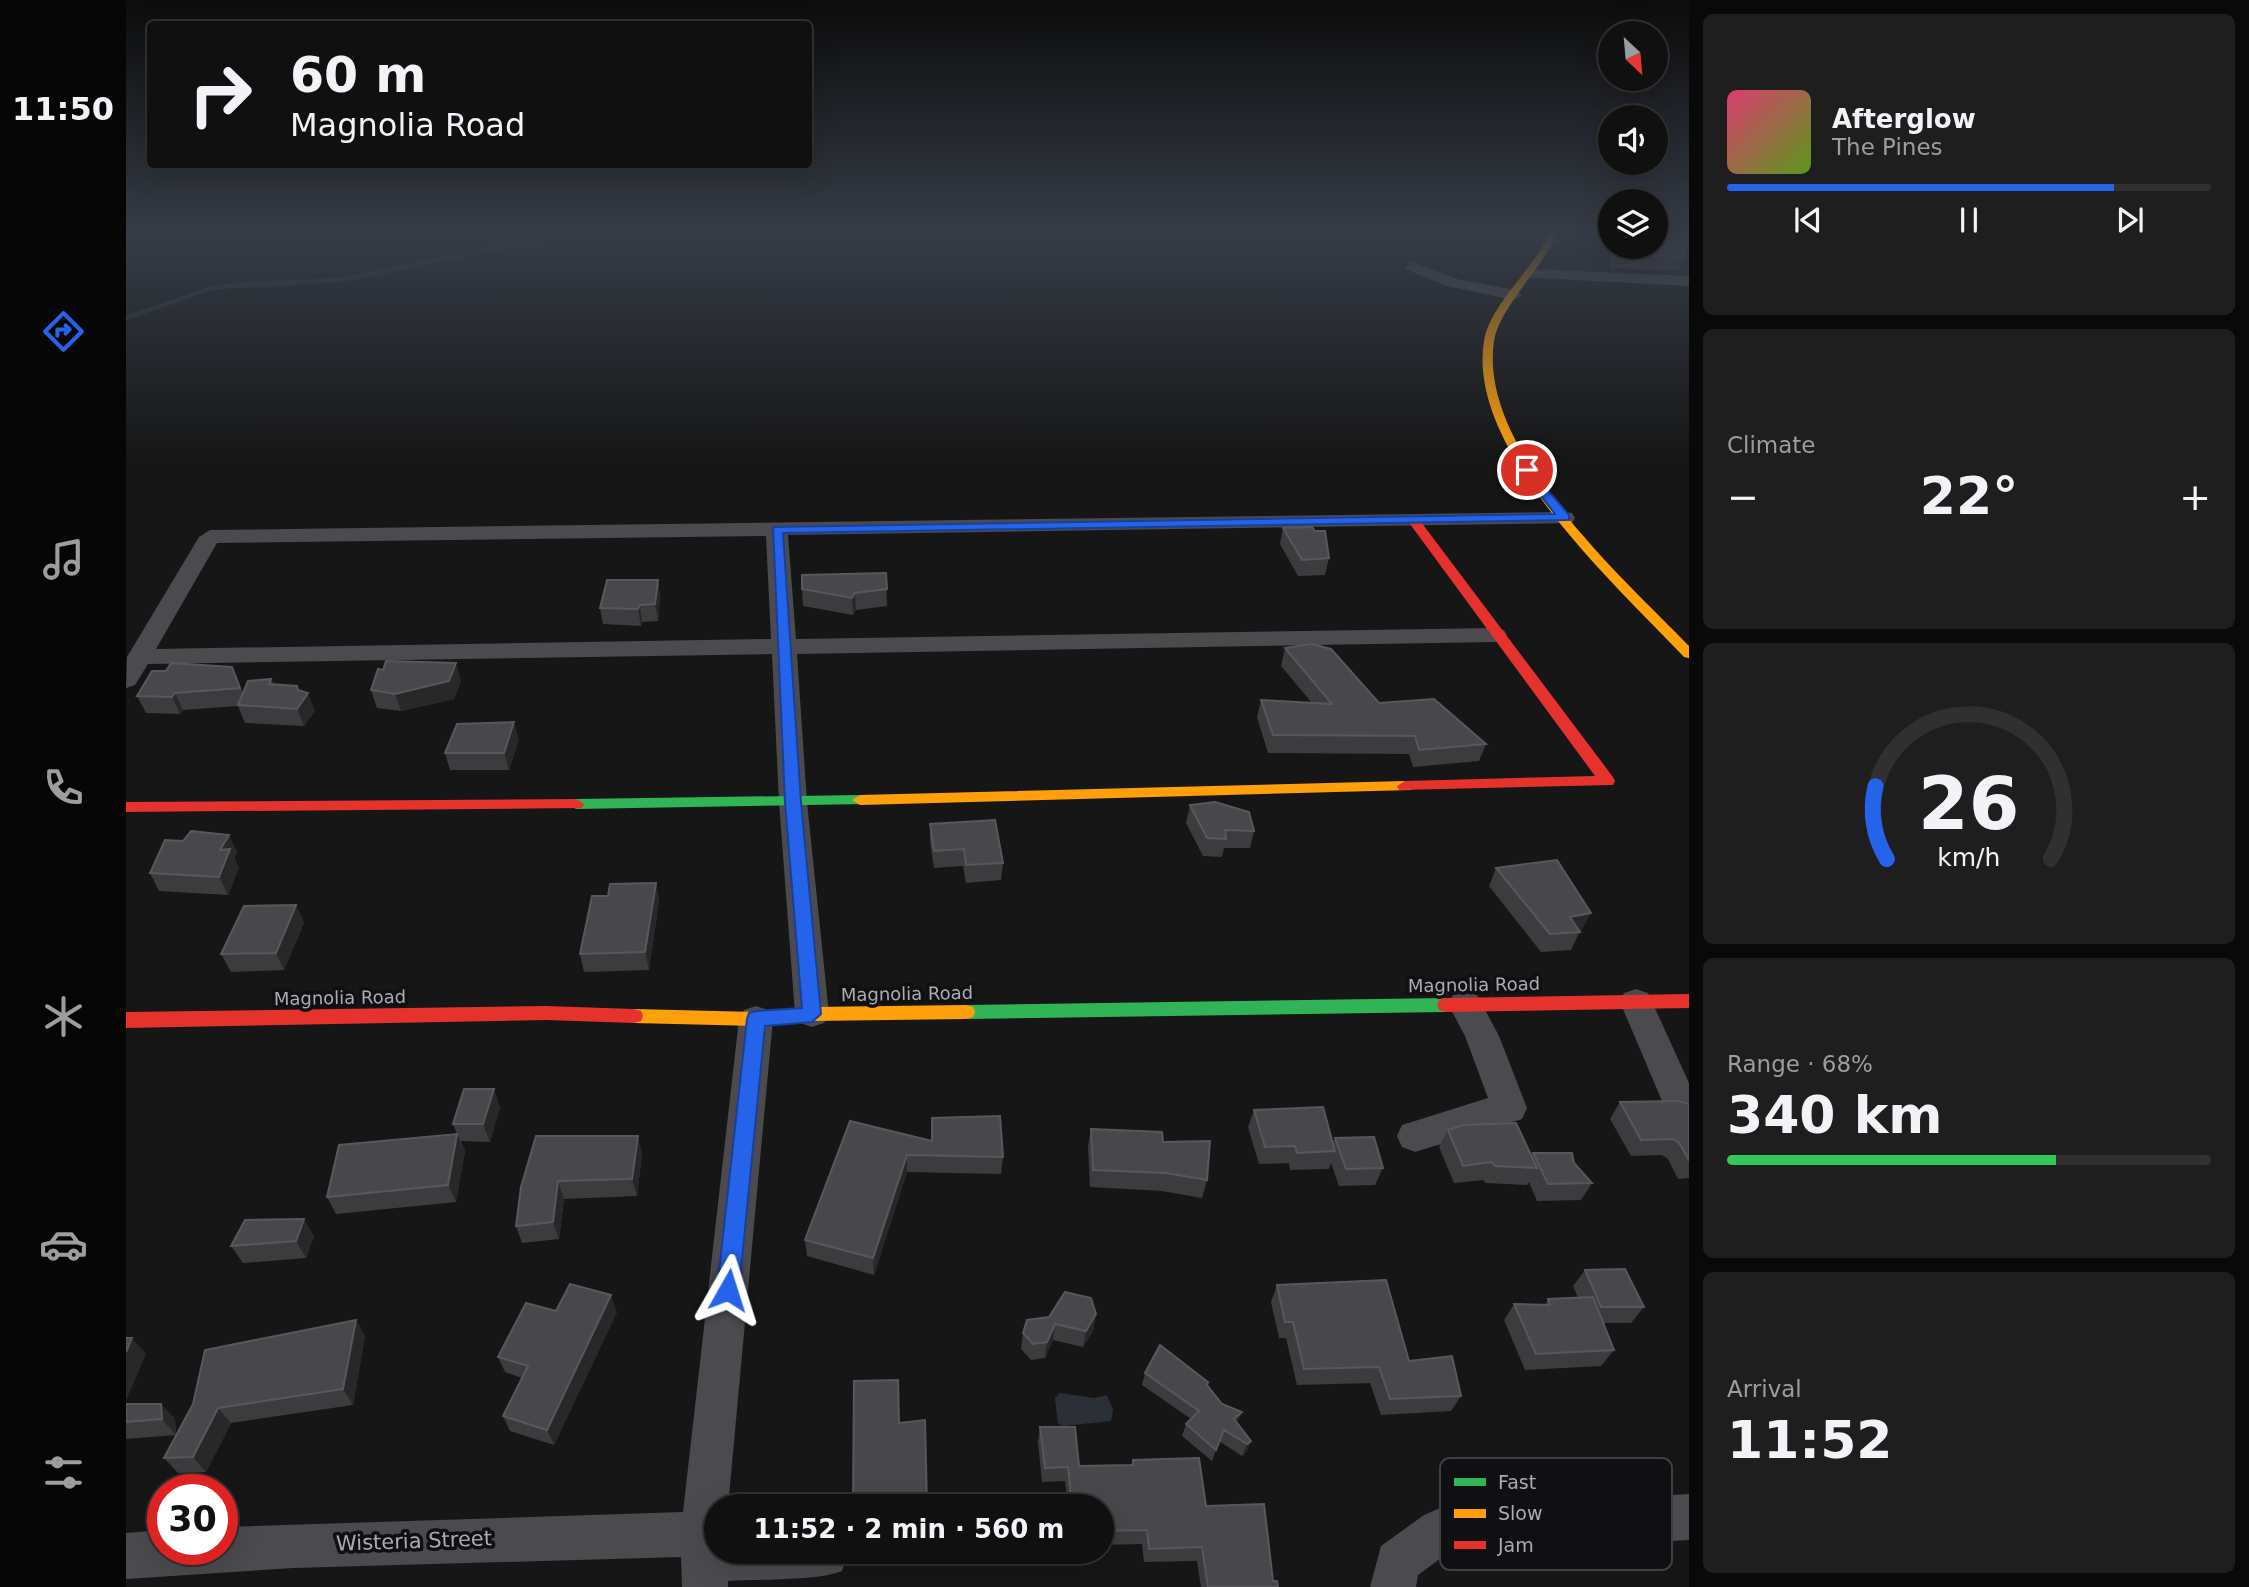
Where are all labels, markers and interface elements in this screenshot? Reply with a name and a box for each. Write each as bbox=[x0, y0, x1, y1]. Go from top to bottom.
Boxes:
north arrow bbox=[1598, 21, 1668, 91]
map controls bbox=[1598, 21, 1668, 259]
text: 60 m bbox=[290, 47, 426, 104]
icon: right bbox=[175, 49, 266, 140]
text: 11:50 bbox=[12, 90, 114, 128]
text: Afterglow bbox=[1832, 104, 1976, 134]
button: sound bbox=[1598, 105, 1668, 175]
text: Magnolia Road bbox=[290, 106, 525, 144]
text: The Pines bbox=[1832, 134, 1943, 160]
button: layers bbox=[1598, 189, 1668, 259]
icon: previous bbox=[1789, 201, 1827, 239]
icon: pause bbox=[1950, 201, 1988, 239]
icon: next bbox=[2111, 201, 2149, 239]
icon: directions bbox=[39, 307, 88, 356]
text: Climate bbox=[1727, 432, 1816, 458]
pin bbox=[1497, 440, 1557, 500]
icon: arrive bbox=[1508, 451, 1546, 489]
text: 22° bbox=[1920, 466, 2018, 526]
text: − bbox=[1727, 475, 1759, 519]
text: + bbox=[2179, 475, 2211, 519]
icon: music bbox=[39, 535, 88, 584]
text: 26 bbox=[1918, 762, 2020, 847]
icon: phone bbox=[39, 763, 88, 812]
text: km/h bbox=[1937, 843, 2001, 872]
street label: Magnolia Road bbox=[1408, 973, 1540, 996]
street label: Magnolia Road bbox=[841, 982, 973, 1005]
street label: Magnolia Road bbox=[274, 986, 406, 1009]
icon: climate bbox=[39, 992, 88, 1041]
text: Range · 68% bbox=[1727, 1051, 1873, 1077]
text: 340 km bbox=[1727, 1085, 1942, 1145]
icon: car bbox=[39, 1220, 88, 1269]
position arrow bbox=[691, 1253, 765, 1327]
text: Arrival bbox=[1727, 1376, 1802, 1402]
text: 11:52 bbox=[1727, 1410, 1893, 1470]
icon: filters bbox=[39, 1448, 88, 1497]
legend bbox=[1440, 1458, 1672, 1570]
text: Fast bbox=[1498, 1471, 1536, 1493]
speed limit sign: 30 bbox=[147, 1474, 238, 1565]
text: Slow bbox=[1498, 1502, 1543, 1524]
text: 11:52 · 2 min · 560 m bbox=[754, 1514, 1064, 1544]
street label: Wisteria Street bbox=[336, 1526, 492, 1556]
text: Jam bbox=[1497, 1534, 1534, 1556]

